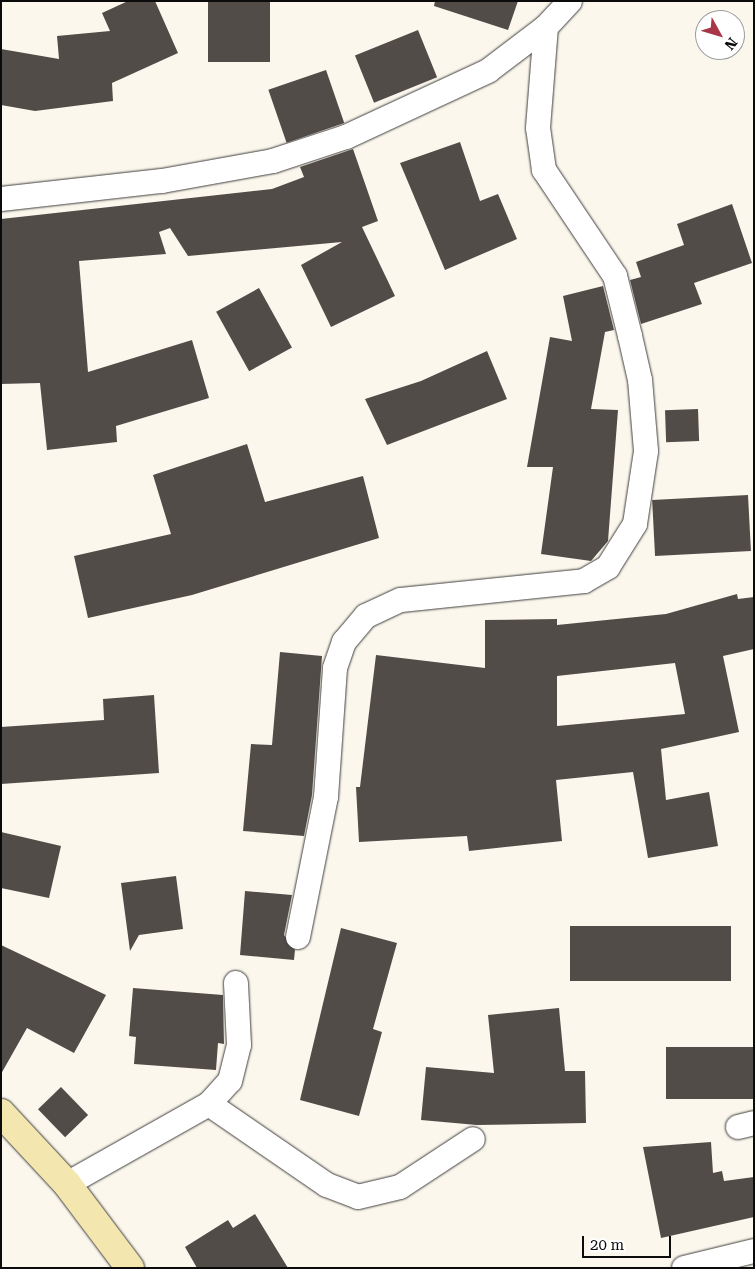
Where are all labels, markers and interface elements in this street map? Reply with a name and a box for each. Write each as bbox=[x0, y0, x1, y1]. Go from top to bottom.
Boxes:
north arrow bbox=[695, 10, 745, 60]
text: N bbox=[721, 35, 740, 53]
scale bar bbox=[585, 1226, 674, 1258]
text: 20 m bbox=[590, 1236, 624, 1254]

